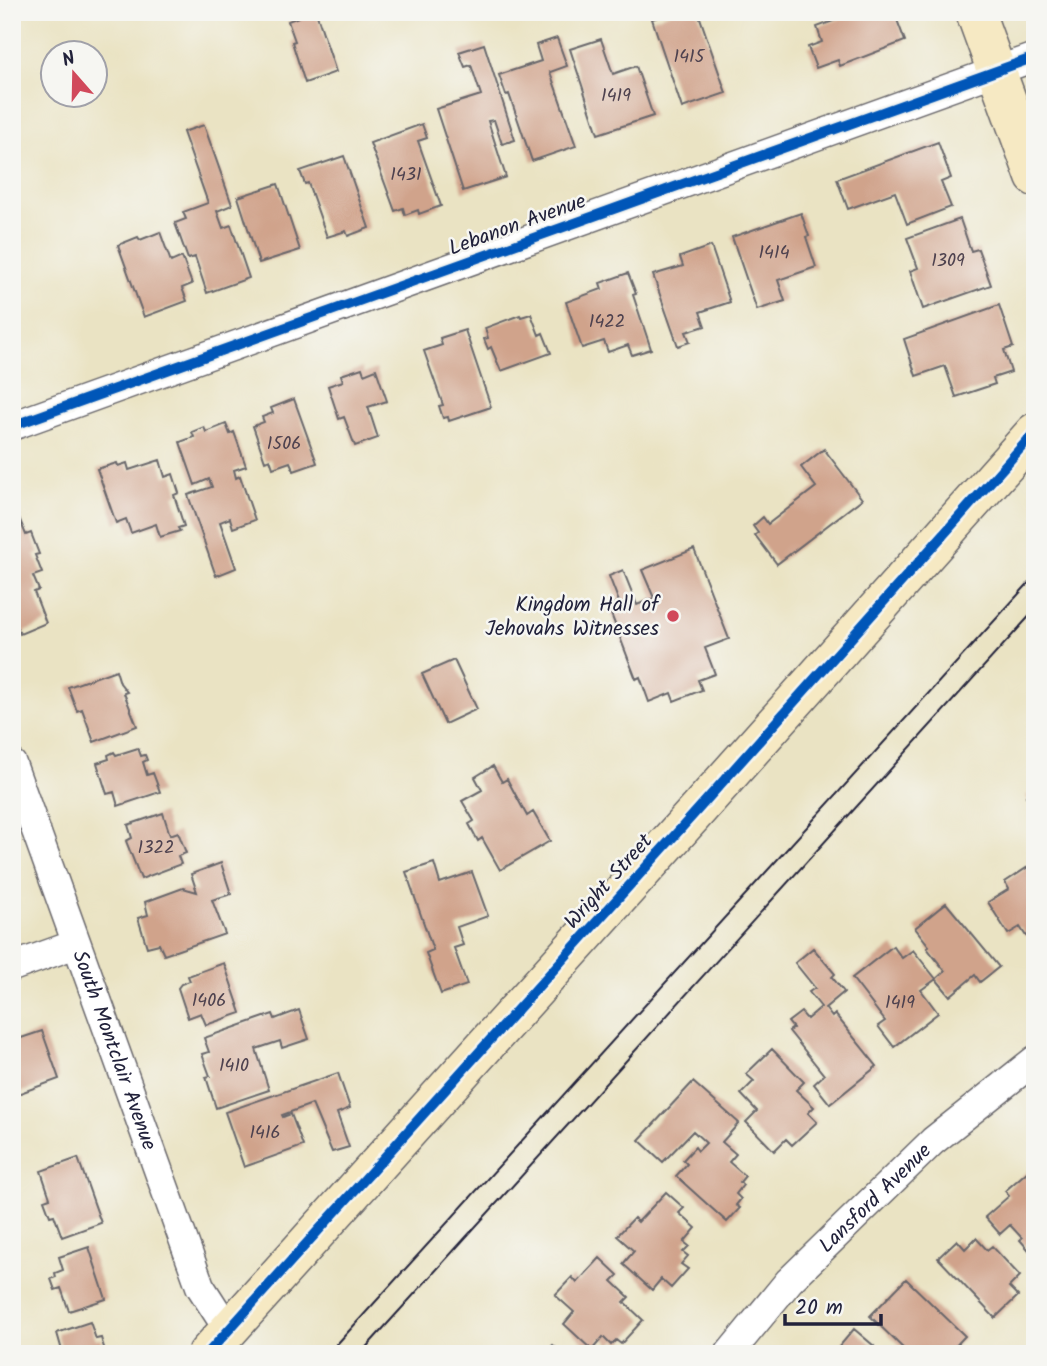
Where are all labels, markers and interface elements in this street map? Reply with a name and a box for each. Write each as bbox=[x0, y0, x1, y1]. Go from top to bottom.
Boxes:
north arrow bbox=[38, 38, 108, 108]
house number: 1415 bbox=[674, 43, 706, 72]
text: N bbox=[58, 44, 80, 76]
house number: 1419 bbox=[601, 82, 631, 111]
house number: 1431 bbox=[390, 161, 422, 190]
street label: Lebanon Avenue bbox=[444, 185, 591, 266]
house number: 1414 bbox=[758, 239, 790, 268]
house number: 1309 bbox=[931, 247, 965, 276]
house number: 1422 bbox=[589, 308, 625, 337]
house number: 1506 bbox=[267, 430, 301, 459]
place label: Kingdom Hall of Jehovahs Witnesses bbox=[485, 589, 661, 646]
marker: Kingdom Hall of Jehovahs Witnesses bbox=[665, 608, 681, 624]
street label: Wright Street bbox=[557, 826, 662, 937]
house number: 1322 bbox=[138, 834, 174, 863]
street label: South Montclair Avenue bbox=[62, 946, 165, 1156]
house number: 1406 bbox=[192, 987, 226, 1016]
house number: 1419 bbox=[885, 989, 915, 1018]
house number: 1410 bbox=[219, 1052, 249, 1081]
house number: 1416 bbox=[249, 1119, 281, 1148]
street label: Lansford Avenue bbox=[812, 1135, 940, 1262]
scale bar bbox=[785, 1282, 881, 1326]
text: 20 m bbox=[795, 1292, 843, 1325]

